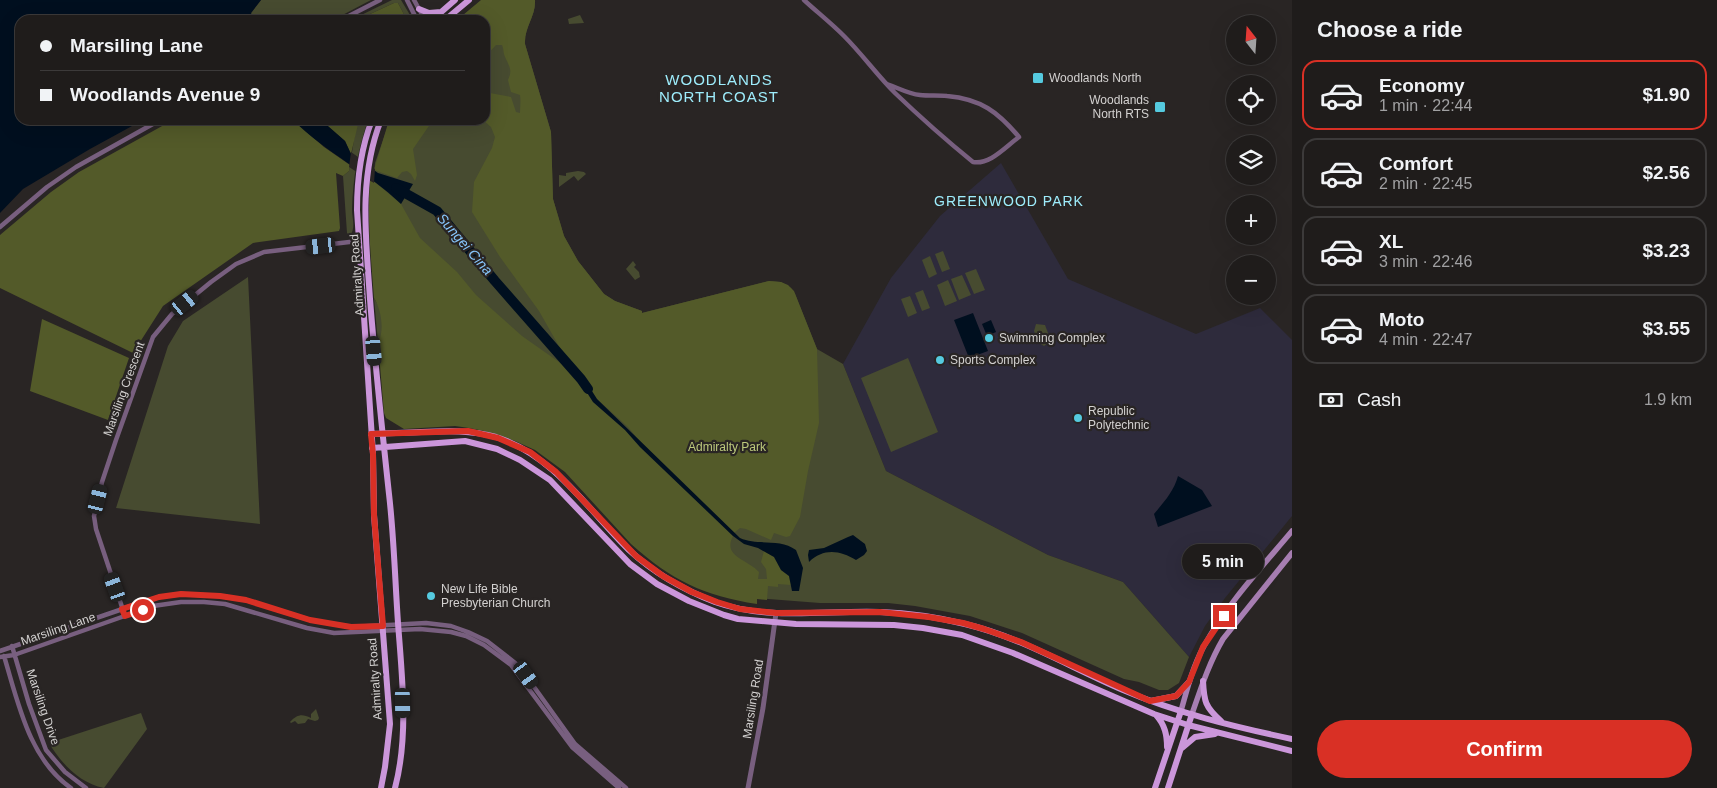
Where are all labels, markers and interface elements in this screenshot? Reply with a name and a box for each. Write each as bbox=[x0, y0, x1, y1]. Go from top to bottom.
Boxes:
north arrow bbox=[1226, 15, 1276, 65]
map controls bbox=[1226, 15, 1276, 305]
text: Choose a ride bbox=[1317, 17, 1462, 42]
text: Marsiling Lane bbox=[70, 35, 203, 56]
district label: WOODLANDS NORTH COAST bbox=[659, 71, 779, 105]
marker: Woodlands North bbox=[1031, 71, 1045, 85]
place label: Woodlands North bbox=[1049, 71, 1142, 85]
icon: car bbox=[1319, 73, 1364, 118]
button: locate bbox=[1226, 75, 1276, 125]
text: Economy bbox=[1379, 75, 1465, 96]
text: Woodlands Avenue 9 bbox=[70, 84, 260, 105]
text: $1.90 bbox=[1642, 84, 1690, 105]
place label: Woodlands North RTS bbox=[1089, 93, 1149, 121]
text: 1 min · 22:44 bbox=[1379, 97, 1472, 114]
marker: Woodlands North RTS bbox=[1153, 100, 1167, 114]
button: layers bbox=[1226, 135, 1276, 185]
icon: car bbox=[1319, 151, 1364, 196]
text: Comfort bbox=[1379, 153, 1453, 174]
text: $2.56 bbox=[1642, 162, 1690, 183]
text: 2 min · 22:45 bbox=[1379, 175, 1472, 192]
district label: GREENWOOD PARK bbox=[934, 193, 1084, 209]
button: + bbox=[1226, 195, 1276, 245]
water label: Sungei Cina bbox=[434, 210, 496, 278]
icon: car bbox=[1319, 229, 1364, 274]
text: XL bbox=[1379, 231, 1403, 252]
street label: Admiralty Road bbox=[347, 234, 367, 316]
car bbox=[305, 237, 336, 255]
text: $3.23 bbox=[1642, 240, 1690, 261]
text: 3 min · 22:46 bbox=[1379, 253, 1472, 270]
button: − bbox=[1226, 255, 1276, 305]
car bbox=[168, 288, 201, 318]
icon: car bbox=[1319, 307, 1364, 352]
text: Moto bbox=[1379, 309, 1424, 330]
text: $3.55 bbox=[1642, 318, 1690, 339]
place label: Swimming Complex bbox=[999, 331, 1105, 345]
text: 4 min · 22:47 bbox=[1379, 331, 1472, 348]
marker: Swimming Complex bbox=[983, 332, 995, 344]
car bbox=[365, 335, 382, 367]
street label: Marsiling Crescent bbox=[100, 339, 148, 438]
place label: Sports Complex bbox=[950, 353, 1035, 367]
marker: Sports Complex bbox=[934, 354, 946, 366]
icon: cash bbox=[1317, 386, 1345, 414]
text: Cash bbox=[1357, 389, 1401, 410]
text: 1.9 km bbox=[1644, 391, 1692, 408]
place label: Republic Polytechnic bbox=[1088, 404, 1149, 432]
marker: Republic Polytechnic bbox=[1072, 412, 1084, 424]
park label: Admiralty Park bbox=[688, 440, 767, 454]
car bbox=[87, 483, 108, 515]
callout: 5 min bbox=[1183, 544, 1265, 578]
text: 5 min bbox=[1202, 553, 1244, 570]
car bbox=[102, 570, 127, 604]
place label: New Life Bible Presbyterian Church bbox=[441, 582, 550, 610]
marker: New Life Bible Presbyterian Church bbox=[425, 590, 437, 602]
route start bbox=[132, 599, 154, 621]
route end bbox=[1213, 605, 1235, 627]
street label: Marsiling Lane bbox=[19, 610, 97, 648]
street label: Admiralty Road bbox=[365, 638, 385, 720]
car bbox=[511, 658, 540, 692]
street label: Marsiling Road bbox=[740, 658, 766, 740]
street label: Marsiling Drive bbox=[23, 667, 63, 747]
car bbox=[395, 688, 410, 718]
button: Confirm bbox=[1317, 720, 1692, 778]

